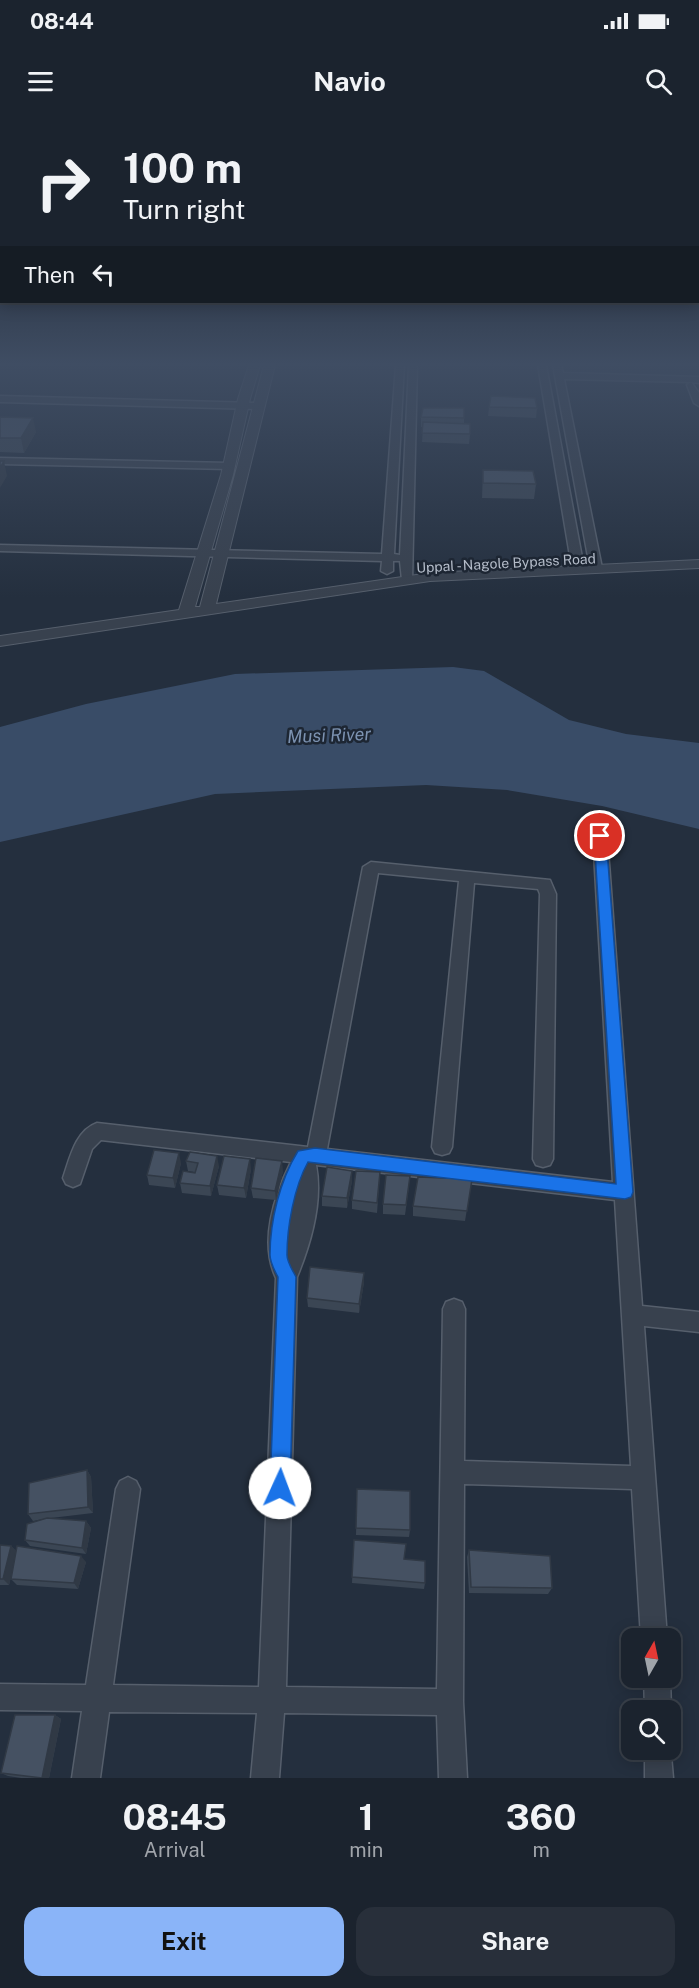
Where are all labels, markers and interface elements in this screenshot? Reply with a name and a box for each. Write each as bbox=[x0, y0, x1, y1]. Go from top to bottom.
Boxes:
text: 08:44 bbox=[30, 8, 94, 34]
icon: menu bbox=[24, 65, 57, 98]
text: Navio bbox=[313, 65, 386, 97]
icon: search bbox=[642, 65, 675, 98]
text: 100 m bbox=[123, 143, 242, 192]
icon: right bbox=[24, 144, 102, 222]
text: Turn right bbox=[123, 193, 246, 225]
icon: left bbox=[87, 258, 120, 291]
text: Then bbox=[24, 262, 75, 288]
street label: Uppal - Nagole Bypass Road bbox=[416, 550, 596, 576]
water label: Musi River bbox=[287, 723, 372, 747]
pin bbox=[574, 810, 625, 861]
icon: arrive bbox=[583, 819, 616, 852]
position arrow bbox=[248, 1456, 312, 1520]
north arrow bbox=[621, 1628, 681, 1688]
map controls bbox=[621, 1628, 681, 1760]
button: search bbox=[621, 1700, 681, 1760]
text: 08:45 bbox=[123, 1796, 227, 1838]
text: 1 bbox=[359, 1796, 374, 1838]
text: 360 bbox=[506, 1796, 576, 1838]
text: Arrival bbox=[144, 1838, 206, 1862]
text: min bbox=[349, 1838, 383, 1862]
text: m bbox=[532, 1838, 550, 1862]
button: Exit bbox=[24, 1907, 344, 1976]
button: Share bbox=[356, 1907, 675, 1976]

